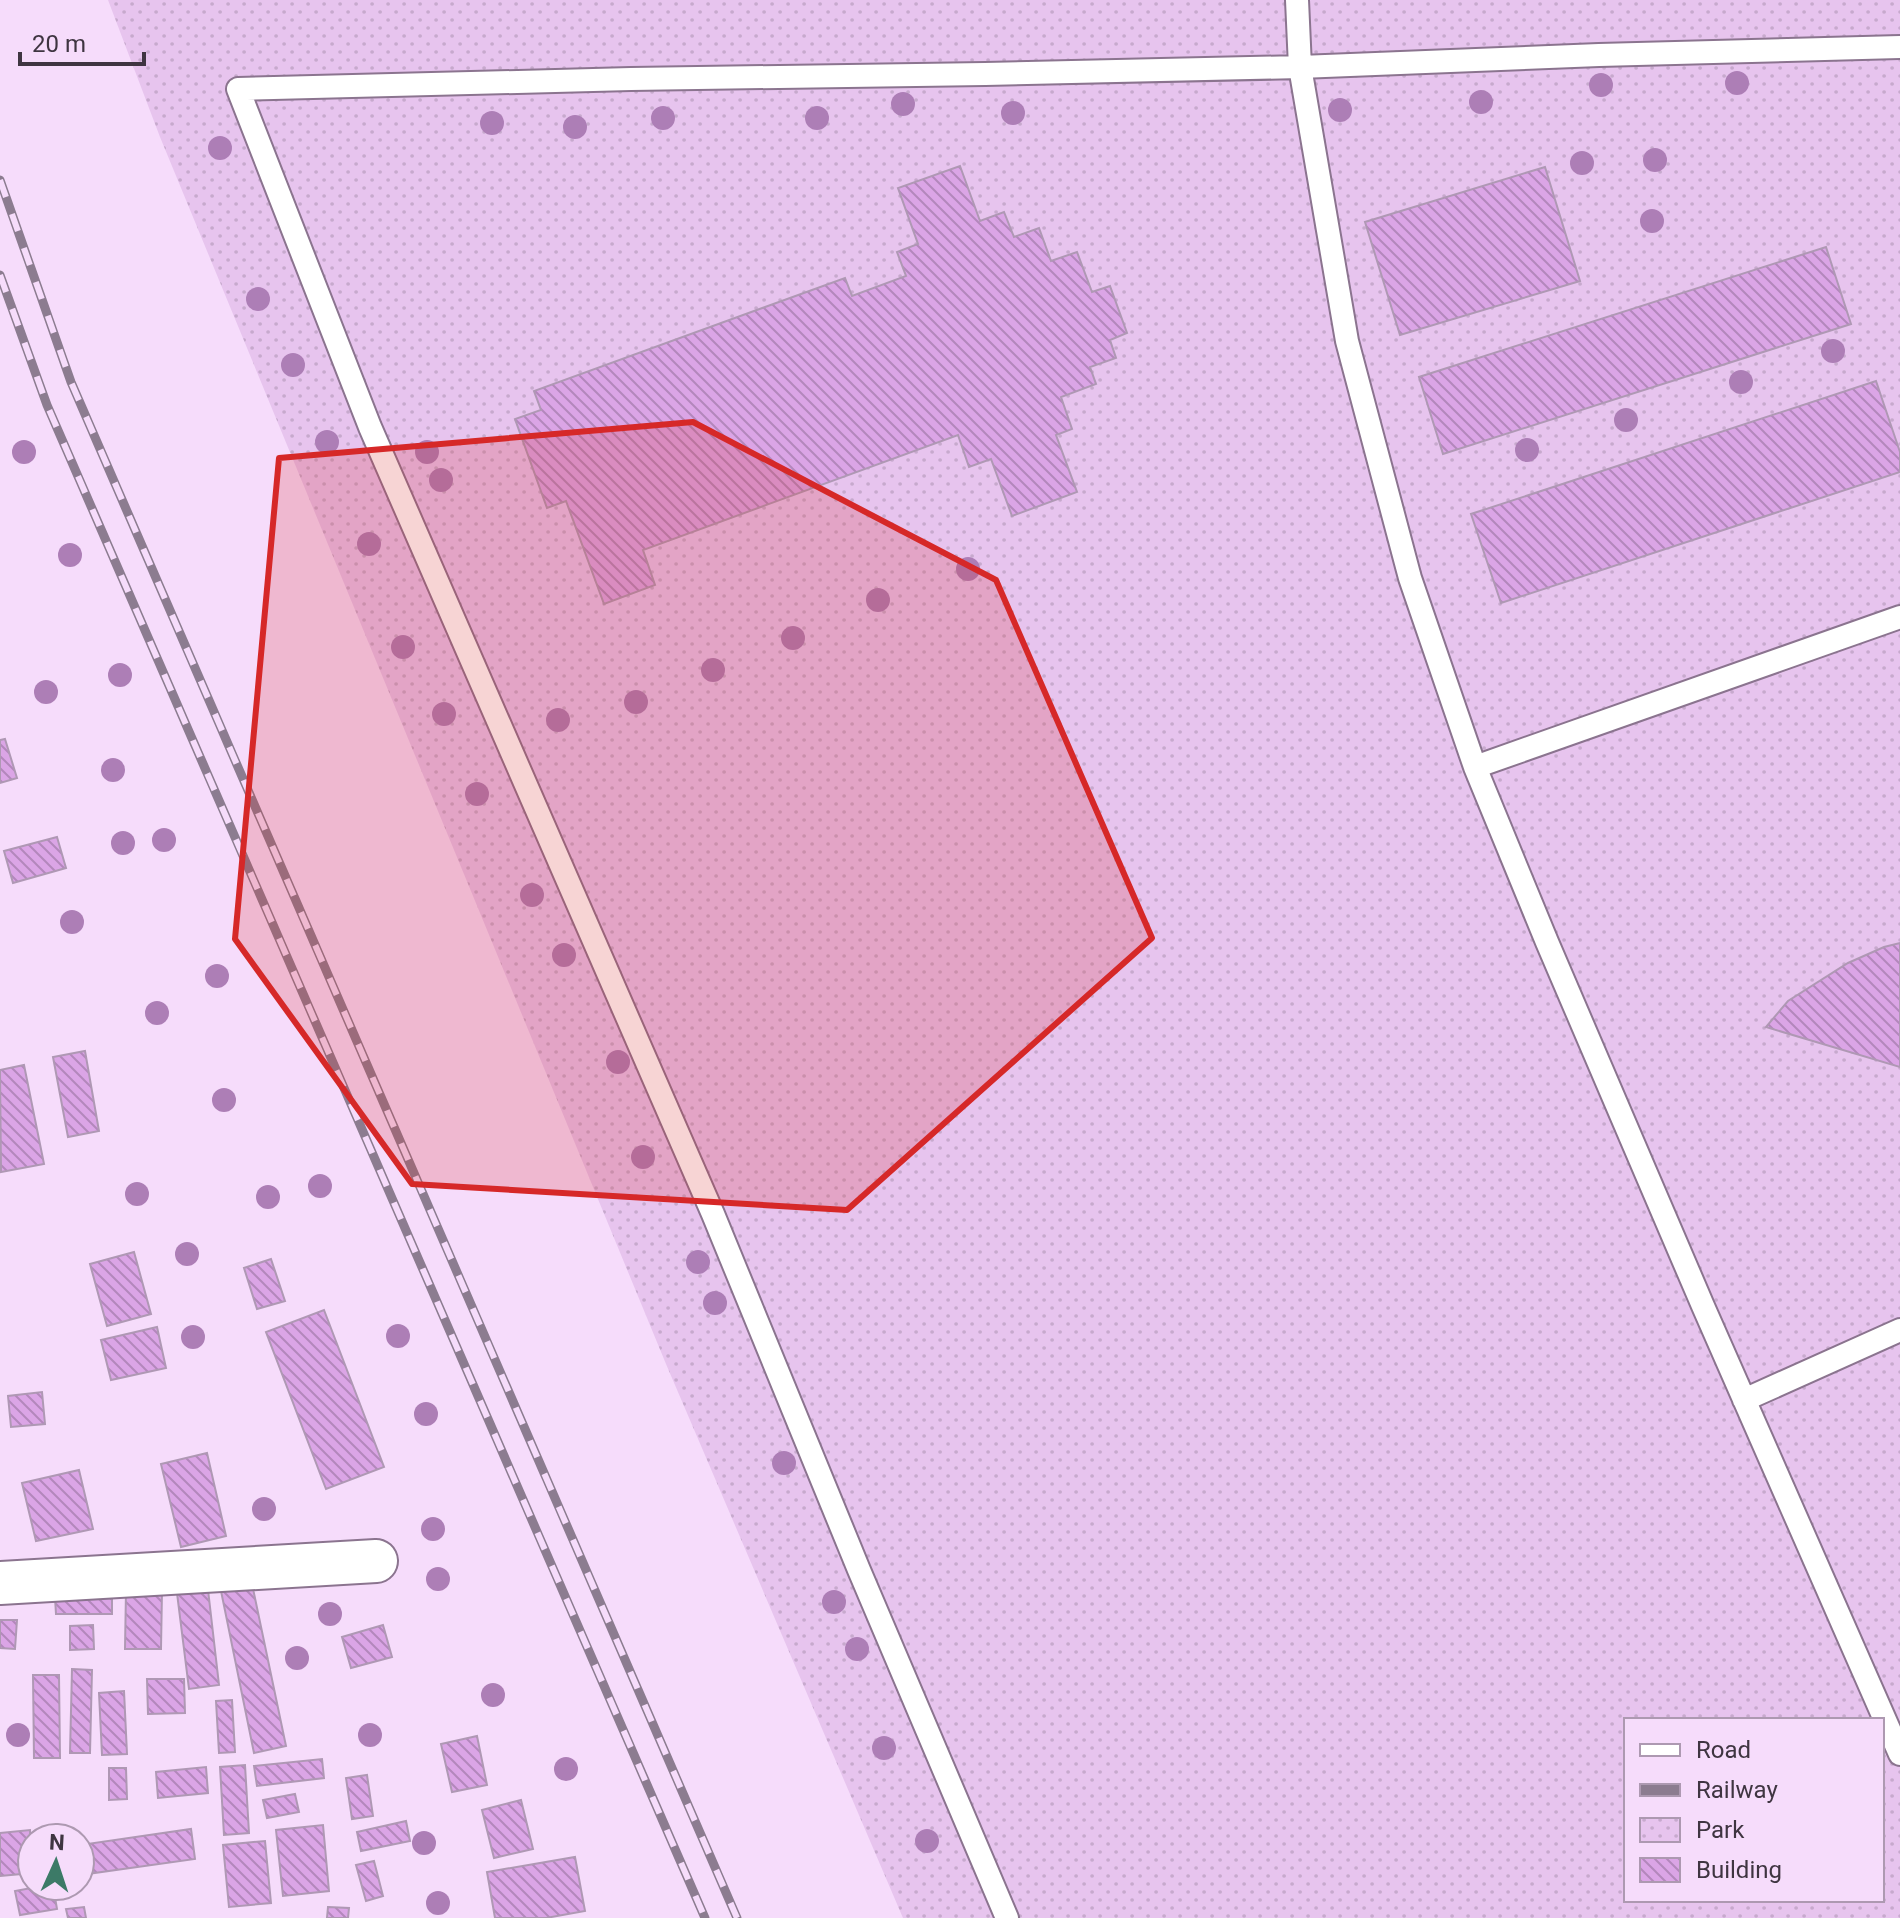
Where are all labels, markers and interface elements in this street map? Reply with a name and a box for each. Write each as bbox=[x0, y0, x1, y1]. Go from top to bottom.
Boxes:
scale bar bbox=[20, 16, 144, 66]
text: 20 m bbox=[32, 30, 86, 58]
legend bbox=[1624, 1718, 1884, 1902]
text: Road bbox=[1696, 1736, 1751, 1764]
text: Railway bbox=[1696, 1776, 1778, 1804]
text: Park bbox=[1696, 1816, 1745, 1844]
north arrow bbox=[16, 1822, 96, 1902]
text: N bbox=[49, 1830, 65, 1855]
text: Building bbox=[1696, 1856, 1782, 1884]

